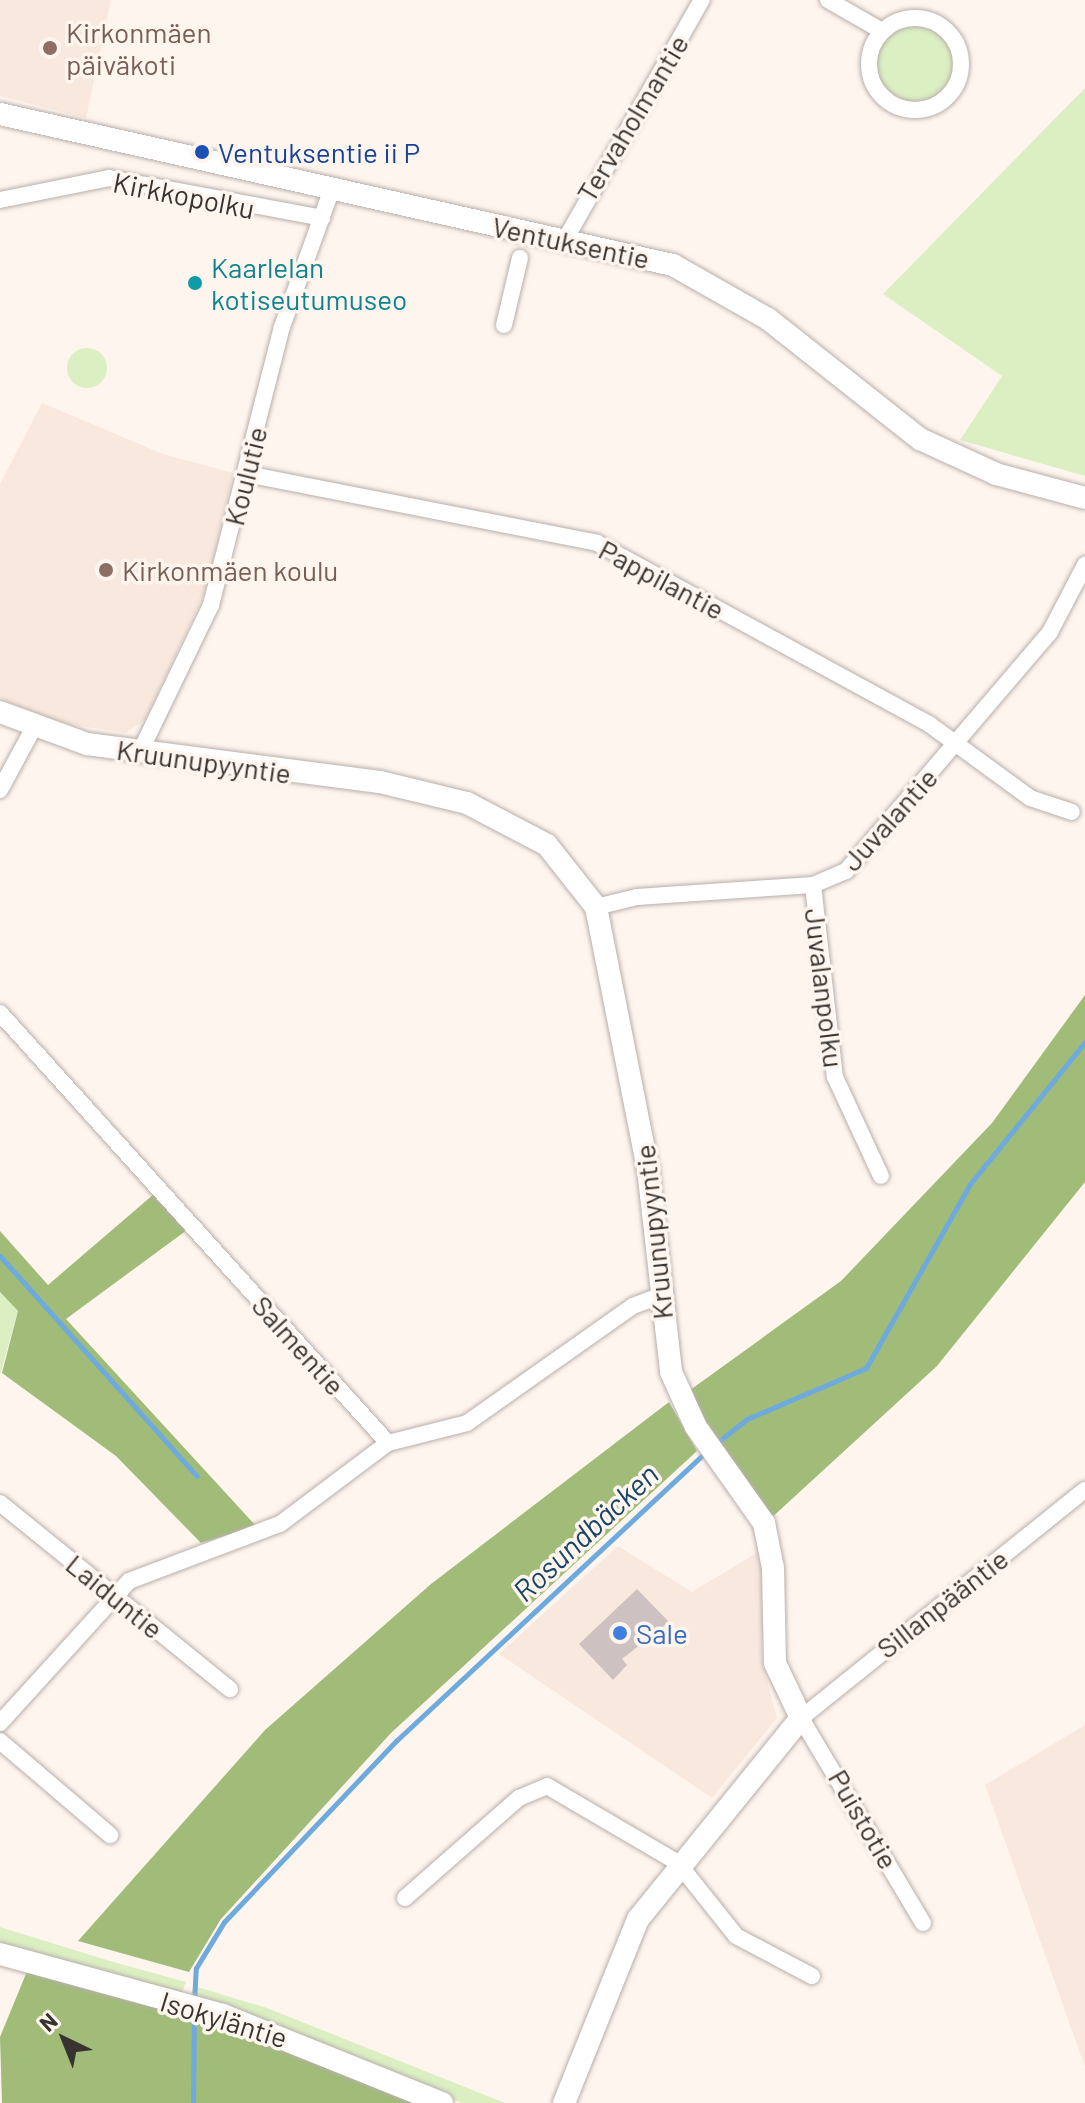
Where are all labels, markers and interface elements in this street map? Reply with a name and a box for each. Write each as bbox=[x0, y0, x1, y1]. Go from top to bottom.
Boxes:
place label: Kirkonmäen päiväkoti bbox=[66, 15, 212, 81]
street label: Tervaholmantie bbox=[569, 29, 695, 207]
marker: Kirkonmäen päiväkoti bbox=[41, 39, 59, 57]
place label: Ventuksentie ii P bbox=[218, 135, 420, 169]
marker: Ventuksentie ii P bbox=[193, 143, 211, 161]
street label: Kirkkopolku bbox=[110, 165, 258, 225]
street label: Ventuksentie bbox=[489, 209, 653, 275]
place label: Kaarlelan kotiseutumuseo bbox=[211, 250, 407, 316]
marker: Kaarlelan kotiseutumuseo bbox=[186, 274, 204, 292]
street label: Koulutie bbox=[217, 423, 273, 529]
street label: Pappilantie bbox=[594, 532, 730, 626]
place label: Kirkonmäen koulu bbox=[122, 553, 338, 587]
marker: Kirkonmäen koulu bbox=[97, 561, 115, 579]
street label: Kruunupyyntie bbox=[115, 732, 293, 790]
street label: Juvalantie bbox=[834, 761, 944, 877]
street label: Juvalanpolku bbox=[799, 906, 851, 1070]
street label: Kruunupyyntie bbox=[627, 1143, 679, 1321]
street label: Salmentie bbox=[246, 1288, 352, 1402]
water label: Rosundbäcken bbox=[505, 1456, 665, 1608]
street label: Sillanpääntie bbox=[870, 1541, 1014, 1665]
street label: Laiduntie bbox=[60, 1547, 170, 1645]
place label: Sale bbox=[636, 1616, 688, 1650]
marker: Sale bbox=[611, 1624, 629, 1642]
street label: Puistotie bbox=[822, 1763, 906, 1875]
street label: Isokyläntie bbox=[156, 1984, 292, 2054]
north arrow bbox=[24, 1999, 104, 2079]
text: N bbox=[33, 2007, 62, 2036]

